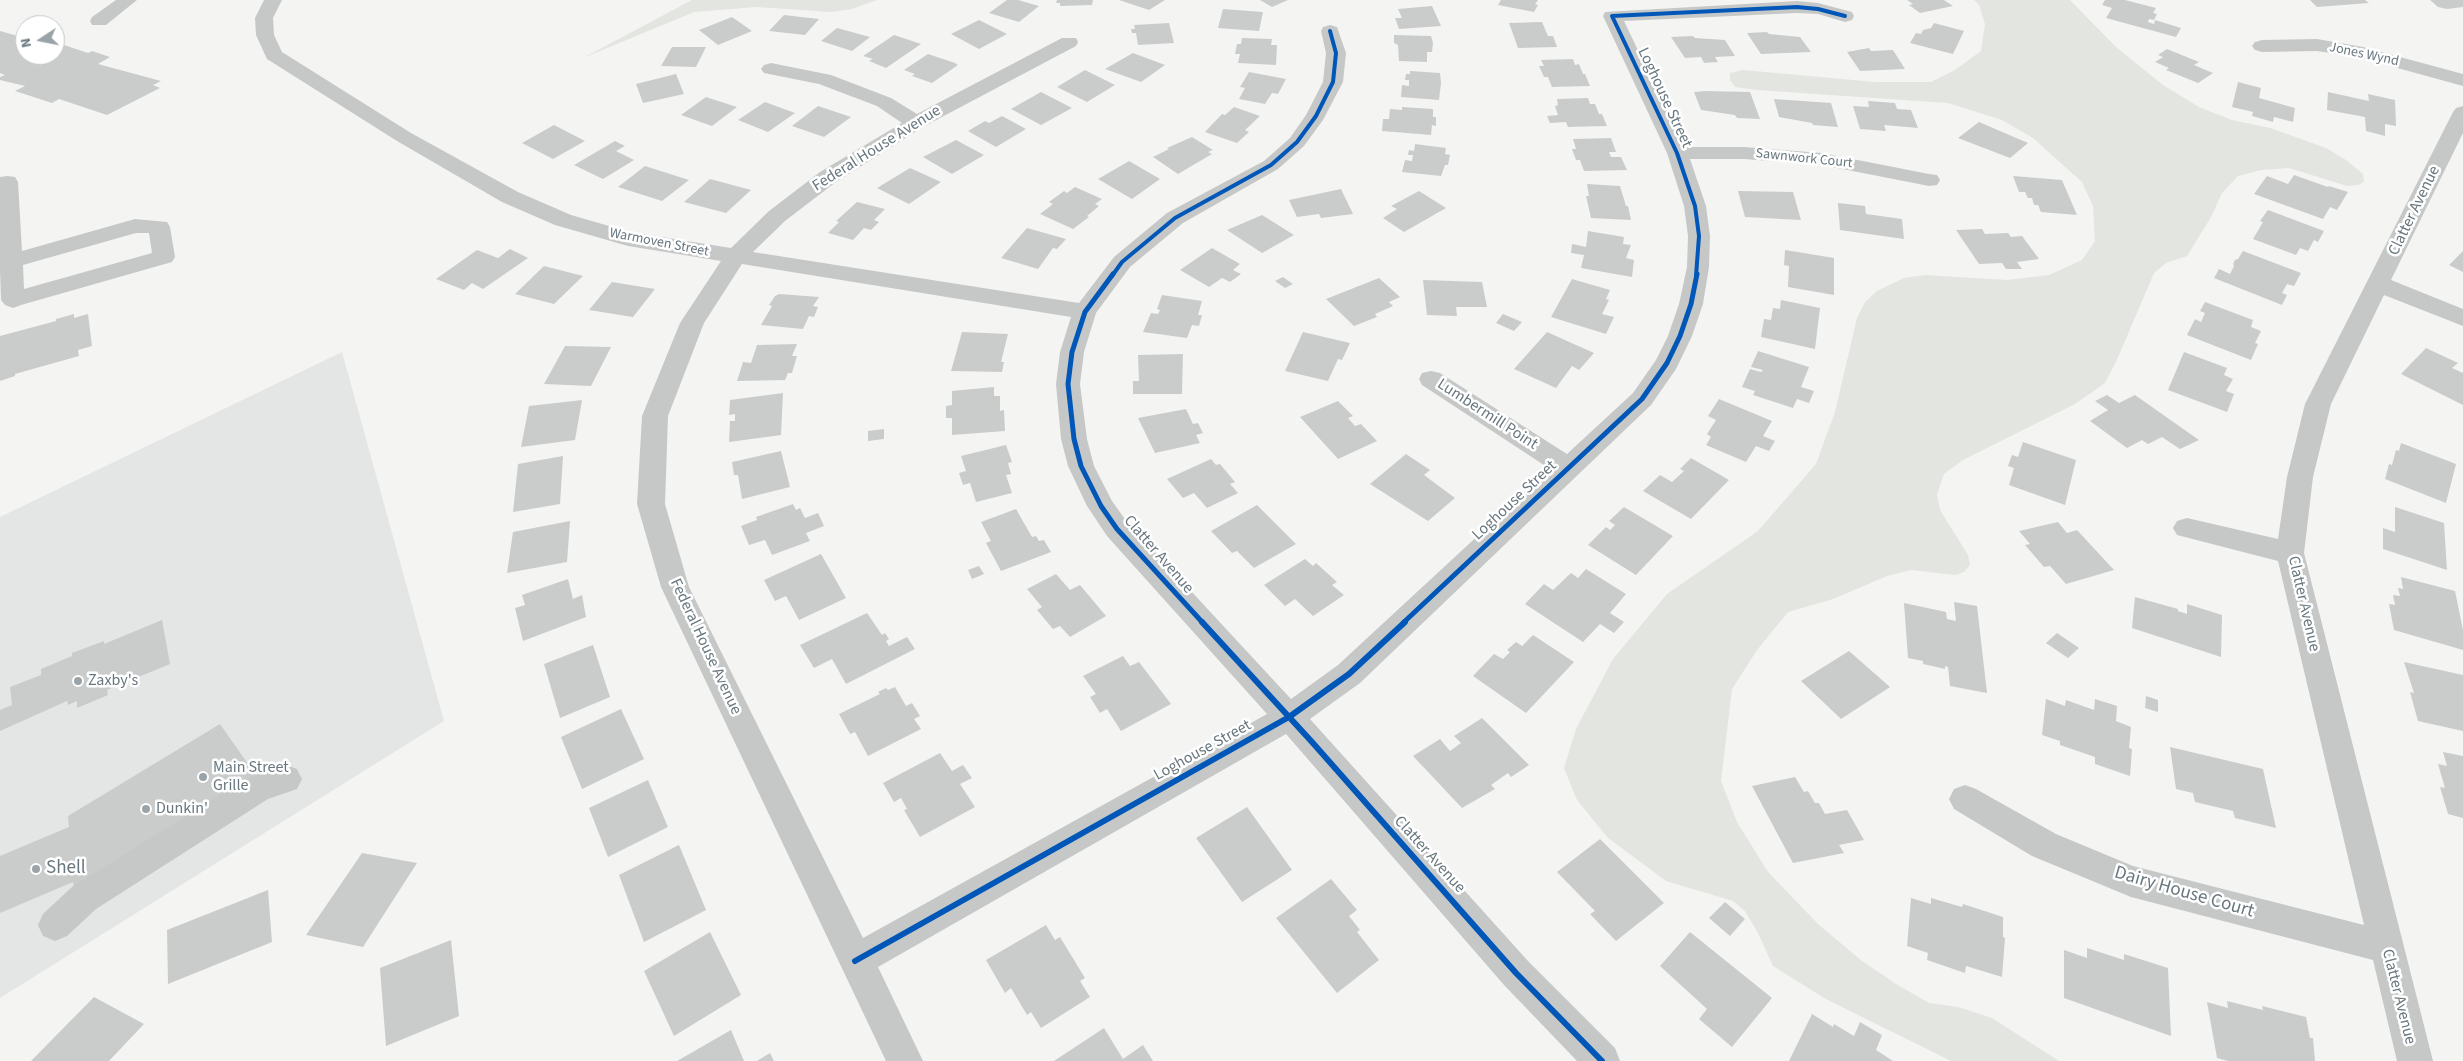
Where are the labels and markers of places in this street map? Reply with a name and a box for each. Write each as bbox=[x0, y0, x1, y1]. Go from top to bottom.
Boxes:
place label: Zaxby's bbox=[88, 671, 138, 691]
marker: Zaxby's bbox=[72, 675, 84, 687]
place label: Main Street Grille bbox=[213, 758, 289, 796]
marker: Main Street Grille bbox=[197, 771, 209, 783]
place label: Dunkin' bbox=[156, 799, 208, 819]
marker: Dunkin' bbox=[140, 803, 152, 815]
place label: Shell bbox=[46, 858, 86, 880]
marker: Shell bbox=[30, 863, 42, 875]

